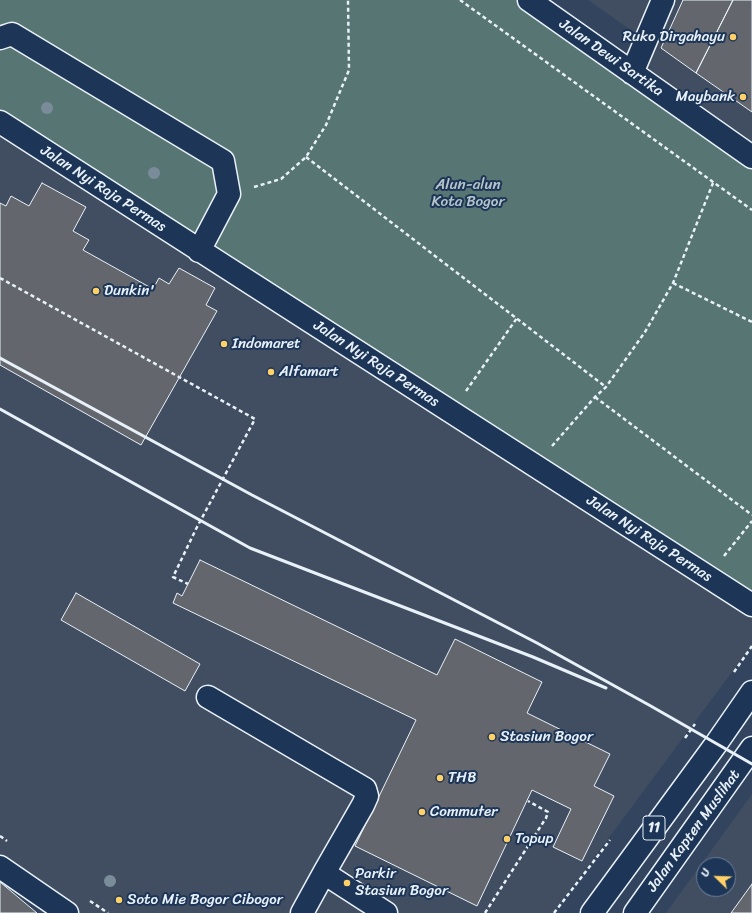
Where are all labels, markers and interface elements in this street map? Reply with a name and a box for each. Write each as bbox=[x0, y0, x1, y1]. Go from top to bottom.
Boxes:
street label: Jalan Dewi Sartika bbox=[556, 15, 666, 101]
place label: Ruko Dirgahayu bbox=[623, 28, 725, 46]
marker: Ruko Dirgahayu bbox=[728, 32, 738, 42]
place label: Maybank bbox=[676, 88, 735, 106]
marker: Maybank bbox=[738, 92, 748, 102]
street label: Jalan Nyi Raja Permas bbox=[37, 142, 169, 236]
park label: Alun-alun Kota Bogor bbox=[431, 176, 505, 211]
place label: Dunkin' bbox=[104, 282, 155, 300]
marker: Dunkin' bbox=[91, 286, 101, 296]
street label: Jalan Nyi Raja Permas bbox=[310, 317, 442, 411]
place label: Indomaret bbox=[232, 335, 301, 353]
marker: Indomaret bbox=[219, 339, 229, 349]
place label: Alfamart bbox=[279, 363, 339, 381]
marker: Alfamart bbox=[266, 367, 276, 377]
street label: Jalan Nyi Raja Permas bbox=[583, 492, 715, 586]
place label: Stasiun Bogor bbox=[500, 728, 593, 746]
marker: Stasiun Bogor bbox=[487, 732, 497, 742]
street label: Jalan Kapten Muslihat bbox=[644, 766, 744, 896]
place label: THB bbox=[448, 769, 477, 787]
marker: THB bbox=[435, 773, 445, 783]
place label: Commuter bbox=[430, 803, 497, 821]
marker: Commuter bbox=[417, 807, 427, 817]
road number: 11 bbox=[643, 816, 665, 840]
place label: Topup bbox=[515, 830, 553, 848]
marker: Topup bbox=[502, 834, 512, 844]
north arrow bbox=[696, 857, 736, 897]
place label: Parkir Stasiun Bogor bbox=[355, 865, 448, 900]
text: U bbox=[695, 865, 716, 880]
marker: Parkir Stasiun Bogor bbox=[342, 878, 352, 888]
place label: Soto Mie Bogor Cibogor bbox=[127, 891, 283, 909]
marker: Soto Mie Bogor Cibogor bbox=[114, 895, 124, 905]

